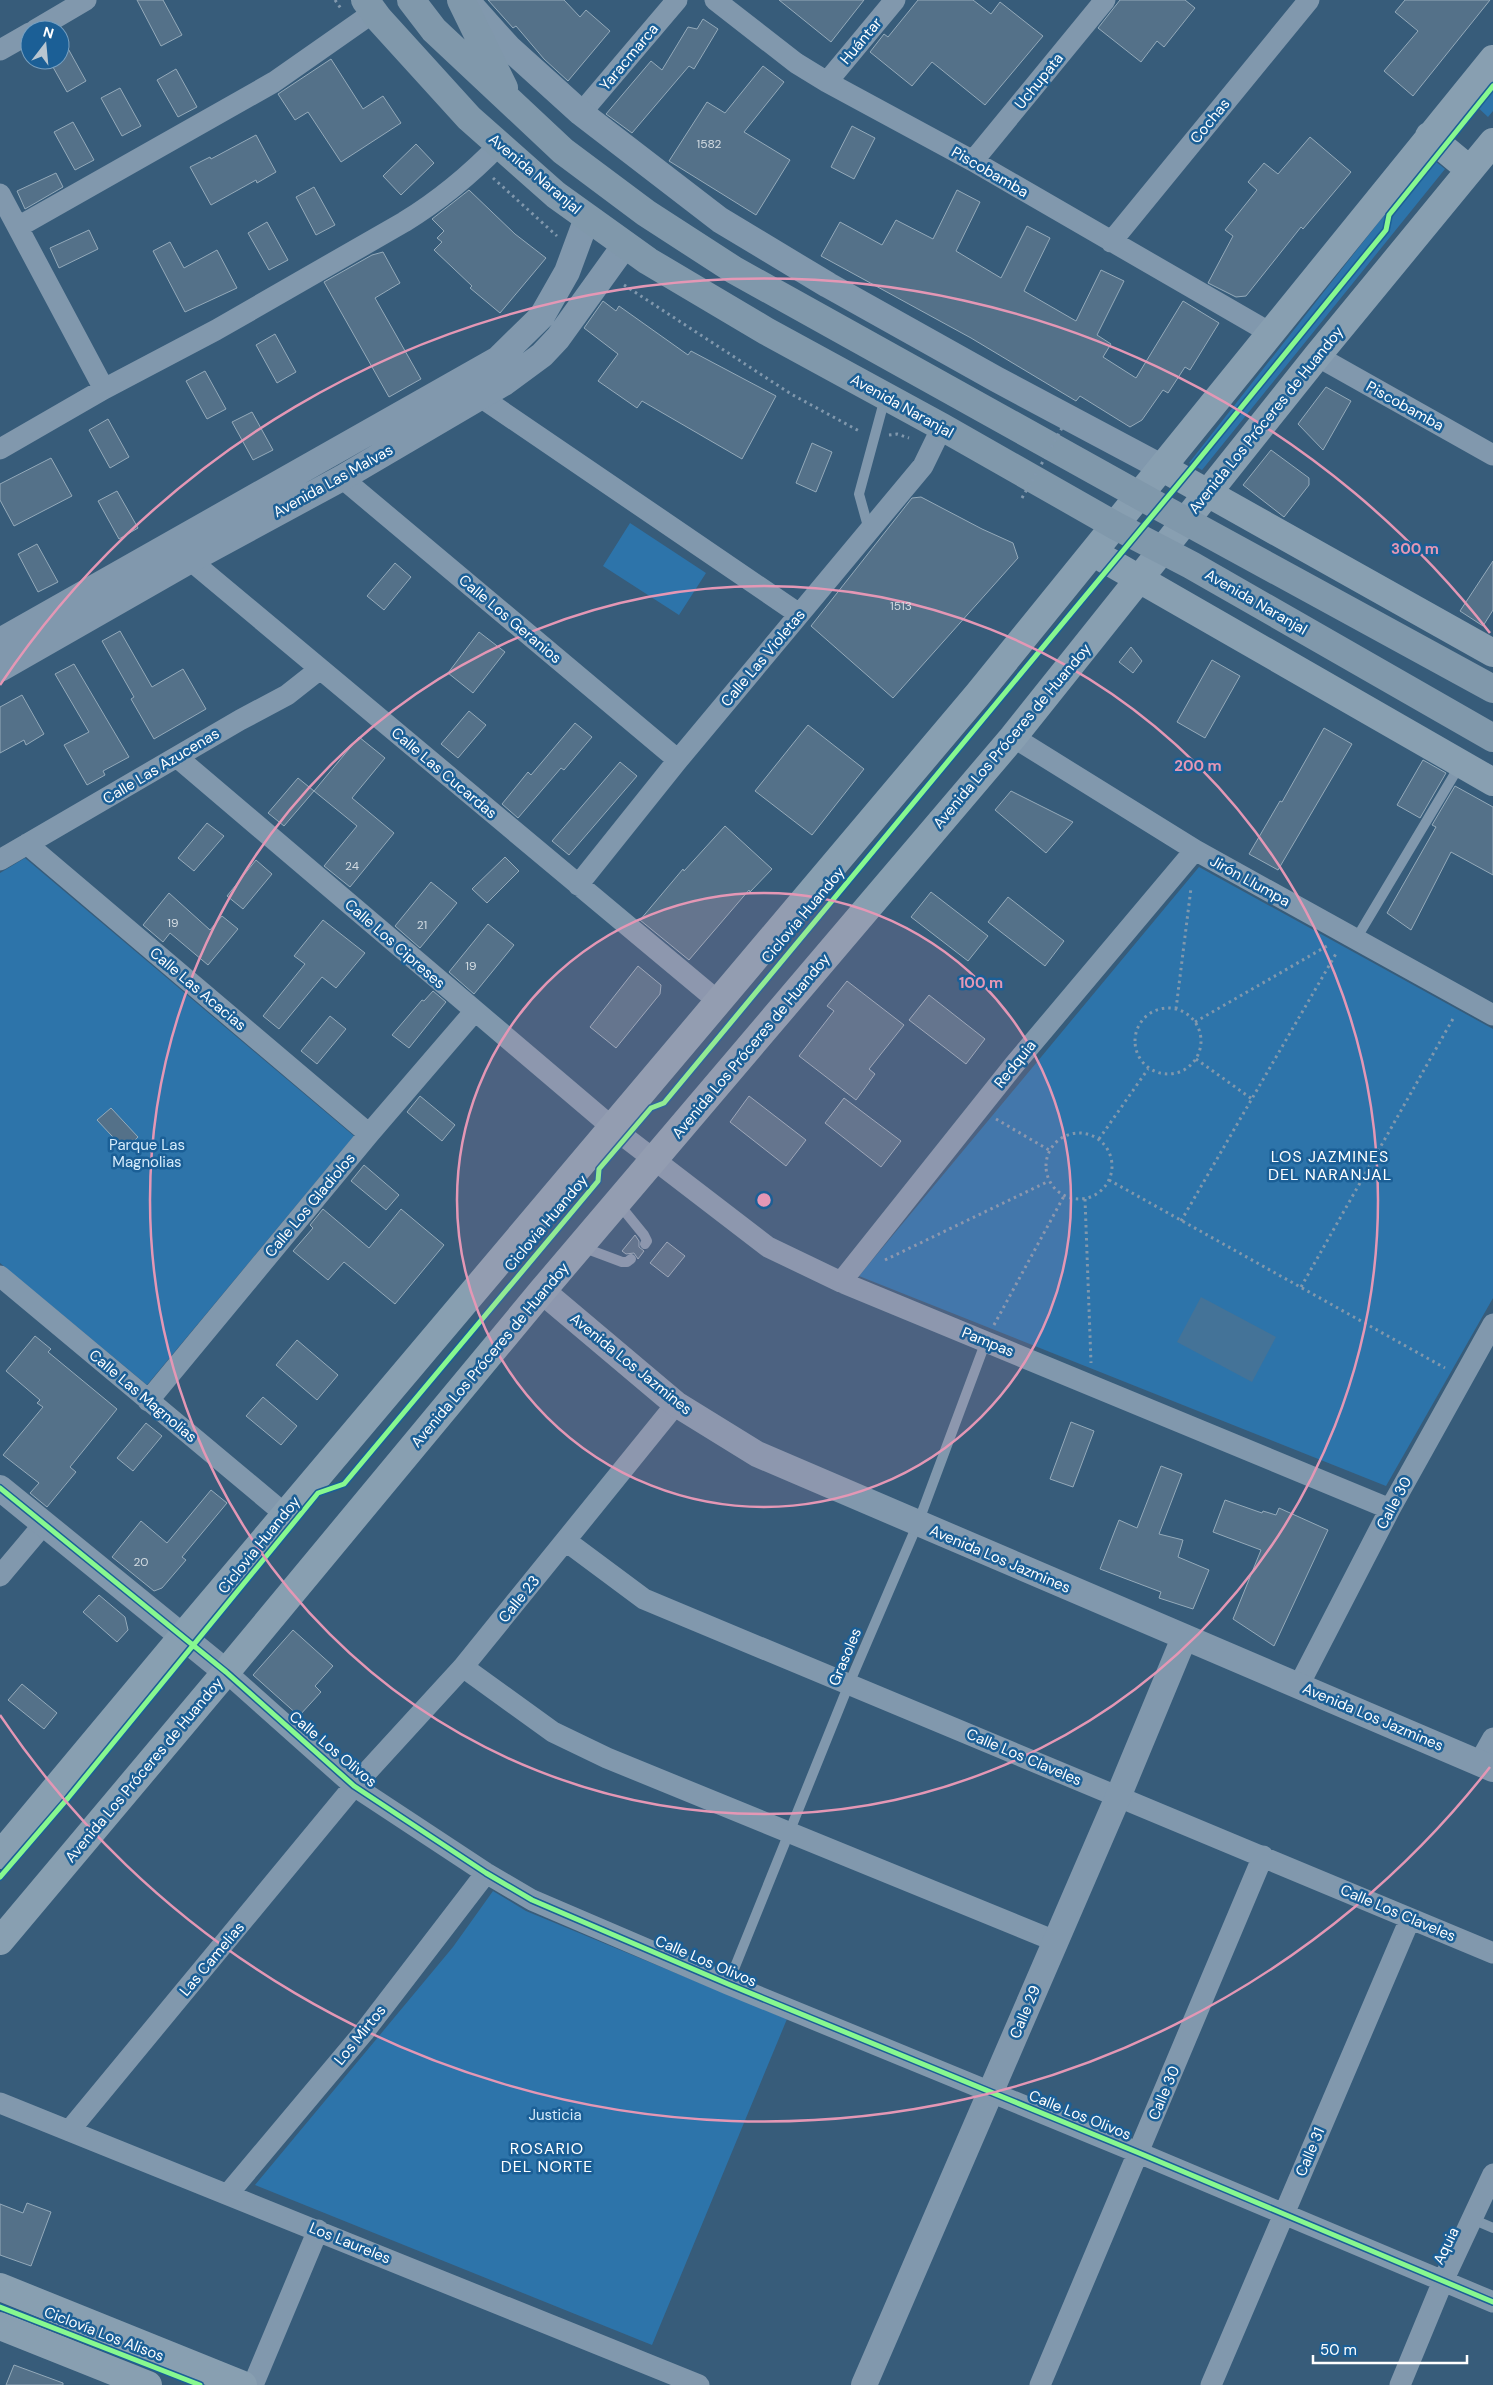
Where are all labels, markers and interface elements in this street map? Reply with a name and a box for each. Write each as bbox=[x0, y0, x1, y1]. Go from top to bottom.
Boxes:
street label: Huántar bbox=[836, 13, 887, 69]
street label: Yaracmarca bbox=[595, 19, 663, 95]
north arrow bbox=[20, 20, 70, 70]
text: N bbox=[41, 22, 56, 43]
street label: Uchupata bbox=[1010, 49, 1068, 113]
street label: Cochas bbox=[1186, 94, 1234, 148]
street label: Avenida Naranjal bbox=[485, 129, 585, 219]
house number: 1582 bbox=[696, 136, 722, 152]
street label: Piscobamba bbox=[948, 142, 1032, 202]
street label: Avenida Los Próceres de Huandoy bbox=[1184, 322, 1348, 518]
street label: Avenida Naranjal bbox=[847, 369, 957, 443]
street label: Piscobamba bbox=[1363, 376, 1447, 436]
street label: Avenida Las Malvas bbox=[270, 440, 396, 522]
text: 300 m bbox=[1391, 539, 1439, 559]
street label: Avenida Naranjal bbox=[1201, 565, 1311, 639]
street label: Calle Los Geranios bbox=[454, 570, 566, 668]
house number: 1513 bbox=[890, 598, 912, 614]
street label: Calle Las Violetas bbox=[716, 605, 810, 711]
street label: Avenida Los Próceres de Huandoy bbox=[929, 639, 1096, 833]
street label: Calle Las Azucenas bbox=[99, 723, 223, 809]
street label: Calle Las Cucardas bbox=[387, 723, 501, 823]
text: 200 m bbox=[1174, 756, 1222, 776]
street label: Jirón Llumpa bbox=[1206, 851, 1294, 911]
house number: 24 bbox=[345, 858, 359, 874]
street label: Ciclovia Huandoy bbox=[757, 862, 850, 967]
street label: Calle Los Cipreses bbox=[340, 895, 450, 993]
house number: 19 bbox=[167, 915, 179, 931]
house number: 21 bbox=[417, 917, 427, 933]
street label: Calle Las Acacias bbox=[146, 943, 250, 1035]
street label: Avenida Los Próceres de Huandoy bbox=[668, 949, 835, 1143]
house number: 19 bbox=[465, 958, 477, 974]
text: 100 m bbox=[959, 973, 1003, 993]
street label: Redquia bbox=[990, 1036, 1040, 1092]
park label: Parque Las Magnolias bbox=[109, 1135, 185, 1172]
district label: LOS JAZMINES DEL NARANJAL bbox=[1268, 1146, 1392, 1185]
street label: Calle Los Gladiolos bbox=[260, 1149, 360, 1261]
street label: Ciclovia Huandoy bbox=[500, 1170, 593, 1275]
centre of rings bbox=[755, 1191, 773, 1209]
street label: Avenida Los Próceres de Huandoy bbox=[407, 1258, 574, 1452]
street label: Avenida Los Jazmines bbox=[566, 1309, 696, 1419]
street label: Pampas bbox=[959, 1322, 1017, 1362]
street label: Calle Las Magnolias bbox=[85, 1345, 201, 1447]
street label: Calle 30 bbox=[1372, 1473, 1416, 1533]
street label: Ciclovia Huandoy bbox=[213, 1492, 305, 1598]
street label: Avenida Los Jazmines bbox=[927, 1520, 1073, 1598]
house number: 20 bbox=[133, 1554, 149, 1570]
street label: Calle 23 bbox=[494, 1571, 544, 1627]
street label: Grasoles bbox=[824, 1625, 866, 1689]
street label: Avenida Los Próceres de Huandoy bbox=[61, 1673, 228, 1867]
street label: Avenida Los Jazmines bbox=[1300, 1678, 1446, 1756]
street label: Calle Los Olivos bbox=[285, 1706, 381, 1792]
street label: Calle Los Claveles bbox=[963, 1724, 1085, 1790]
street label: Calle Los Claveles bbox=[1337, 1880, 1459, 1946]
street label: Las Camelias bbox=[175, 1918, 249, 2000]
street label: Calle Los Olivos bbox=[652, 1931, 760, 1991]
street label: Calle 29 bbox=[1005, 1982, 1045, 2042]
street label: Los Mirtos bbox=[330, 2001, 390, 2069]
street label: Calle 30 bbox=[1144, 2063, 1184, 2123]
street label: Calle Los Olivos bbox=[1026, 2085, 1134, 2145]
park label: Justicia bbox=[528, 2105, 582, 2125]
street label: Calle 31 bbox=[1291, 2124, 1329, 2180]
district label: ROSARIO DEL NORTE bbox=[501, 2138, 593, 2177]
street label: Los Laureles bbox=[306, 2218, 394, 2268]
street label: Aquia bbox=[1428, 2224, 1464, 2268]
street label: Ciclovía Los Alisos bbox=[41, 2302, 167, 2366]
scale bar bbox=[1313, 2332, 1467, 2364]
text: 50 m bbox=[1320, 2340, 1357, 2360]

